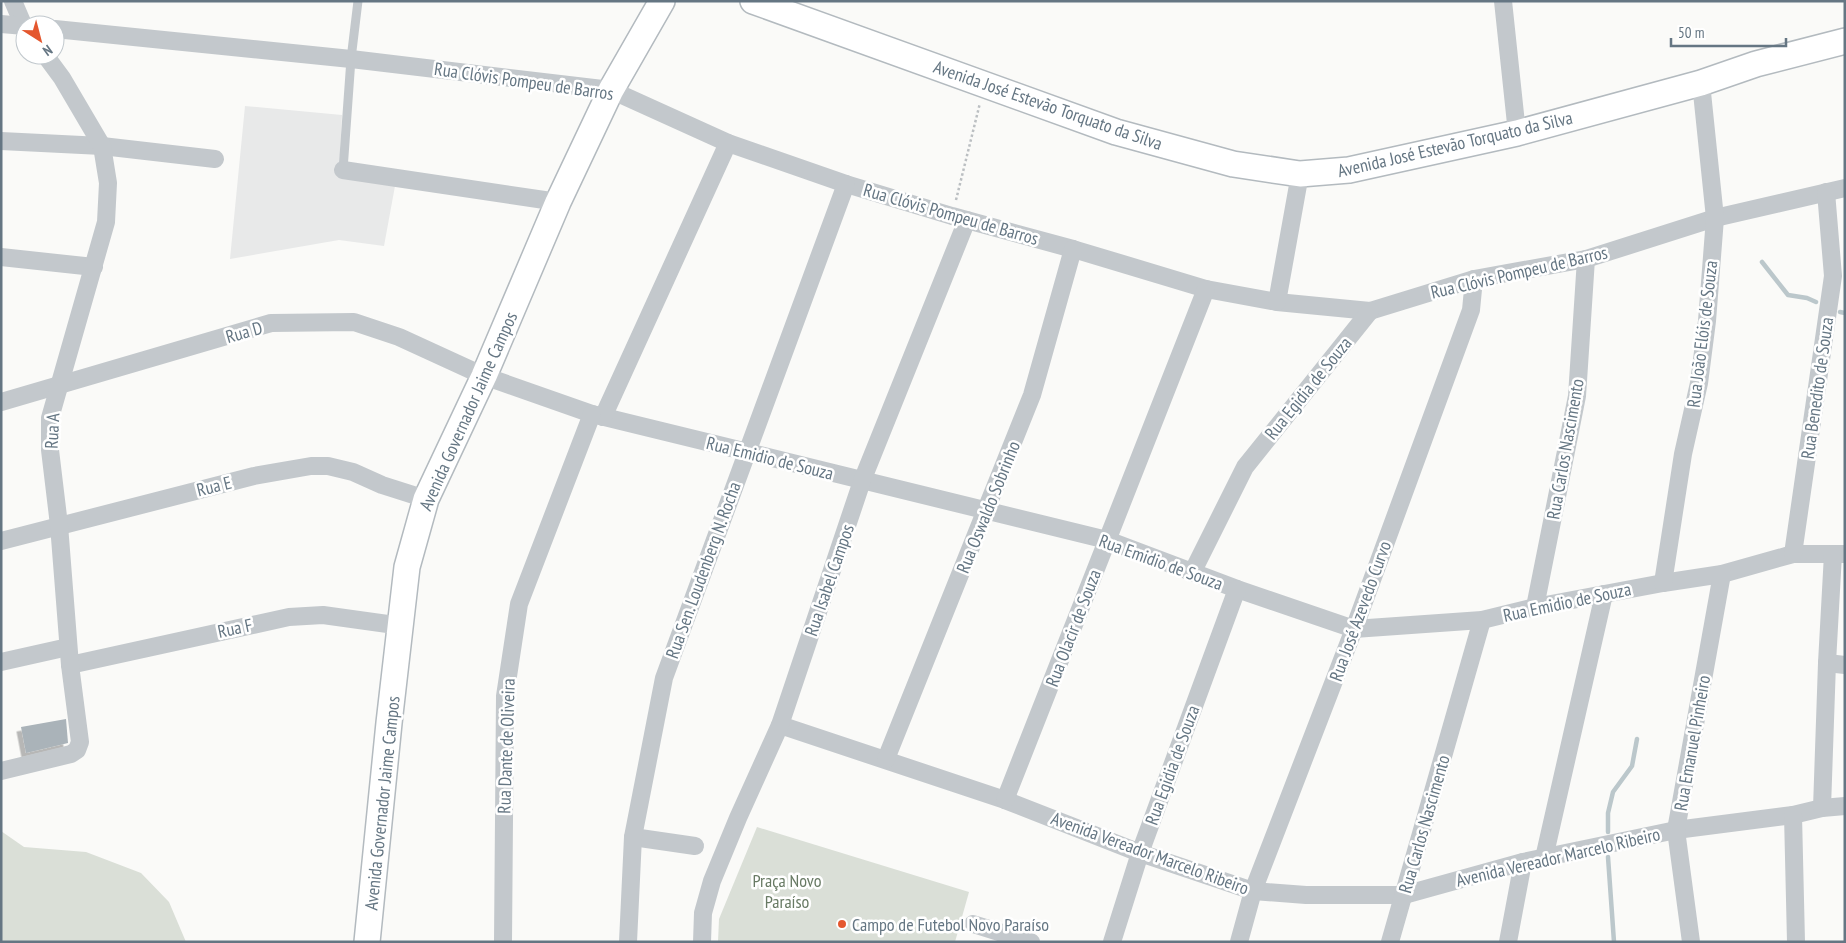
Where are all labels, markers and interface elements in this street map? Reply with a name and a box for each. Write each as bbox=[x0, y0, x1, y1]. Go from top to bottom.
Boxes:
north arrow bbox=[15, 15, 65, 65]
scale bar bbox=[1671, 15, 1786, 47]
text: 50 m bbox=[1678, 23, 1704, 42]
text: N bbox=[39, 41, 56, 60]
street label: Avenida José Estevão Torquato da Silva bbox=[931, 55, 1165, 155]
street label: Rua Clóvis Pompeu de Barros bbox=[433, 57, 615, 105]
street label: Avenida José Estevão Torquato da Silva bbox=[1335, 106, 1575, 182]
street label: Rua Clóvis Pompeu de Barros bbox=[861, 178, 1041, 250]
street label: Rua Clóvis Pompeu de Barros bbox=[1428, 240, 1610, 304]
street label: Rua João Elóis de Souza bbox=[1682, 259, 1722, 409]
street label: Avenida Governador Jaime Campos bbox=[414, 308, 522, 514]
street label: Rua D bbox=[223, 316, 265, 348]
street label: Rua Benedito de Souza bbox=[1796, 316, 1838, 460]
street label: Rua Egidia de Souza bbox=[1260, 332, 1356, 444]
street label: Rua Carlos Nascimento bbox=[1541, 377, 1589, 521]
street label: Rua A bbox=[40, 412, 64, 449]
street label: Rua Emidio de Souza bbox=[704, 431, 836, 485]
street label: Rua Oswaldo Sobrinho bbox=[951, 437, 1025, 576]
street label: Rua E bbox=[194, 471, 234, 501]
street label: Rua Sen. Loudenberg N. Rocha bbox=[660, 479, 746, 661]
street label: Rua Isabel Campos bbox=[799, 521, 859, 639]
street label: Rua Emidio de Souza bbox=[1096, 529, 1226, 595]
street label: Rua José Azevedo Curvo bbox=[1324, 538, 1396, 684]
street label: Rua Olacir de Souza bbox=[1040, 566, 1106, 690]
street label: Rua Emidio de Souza bbox=[1501, 577, 1633, 627]
street label: Rua F bbox=[216, 613, 254, 643]
street label: Rua Emanuel Pinheiro bbox=[1669, 673, 1715, 813]
street label: Rua Dante de Oliveira bbox=[492, 678, 520, 814]
street label: Avenida Governador Jaime Campos bbox=[359, 695, 405, 911]
street label: Rua Egidia de Souza bbox=[1140, 702, 1204, 828]
street label: Rua Carlos Nascimento bbox=[1393, 752, 1455, 896]
street label: Avenida Vereador Marcelo Ribeiro bbox=[1048, 807, 1252, 900]
street label: Avenida Vereador Marcelo Ribeiro bbox=[1454, 822, 1662, 892]
park label: Praça Novo Paraíso bbox=[752, 869, 822, 913]
place label: Campo de Futebol Novo Paraíso bbox=[852, 913, 1049, 936]
marker: Campo de Futebol Novo Paraíso bbox=[836, 918, 848, 930]

